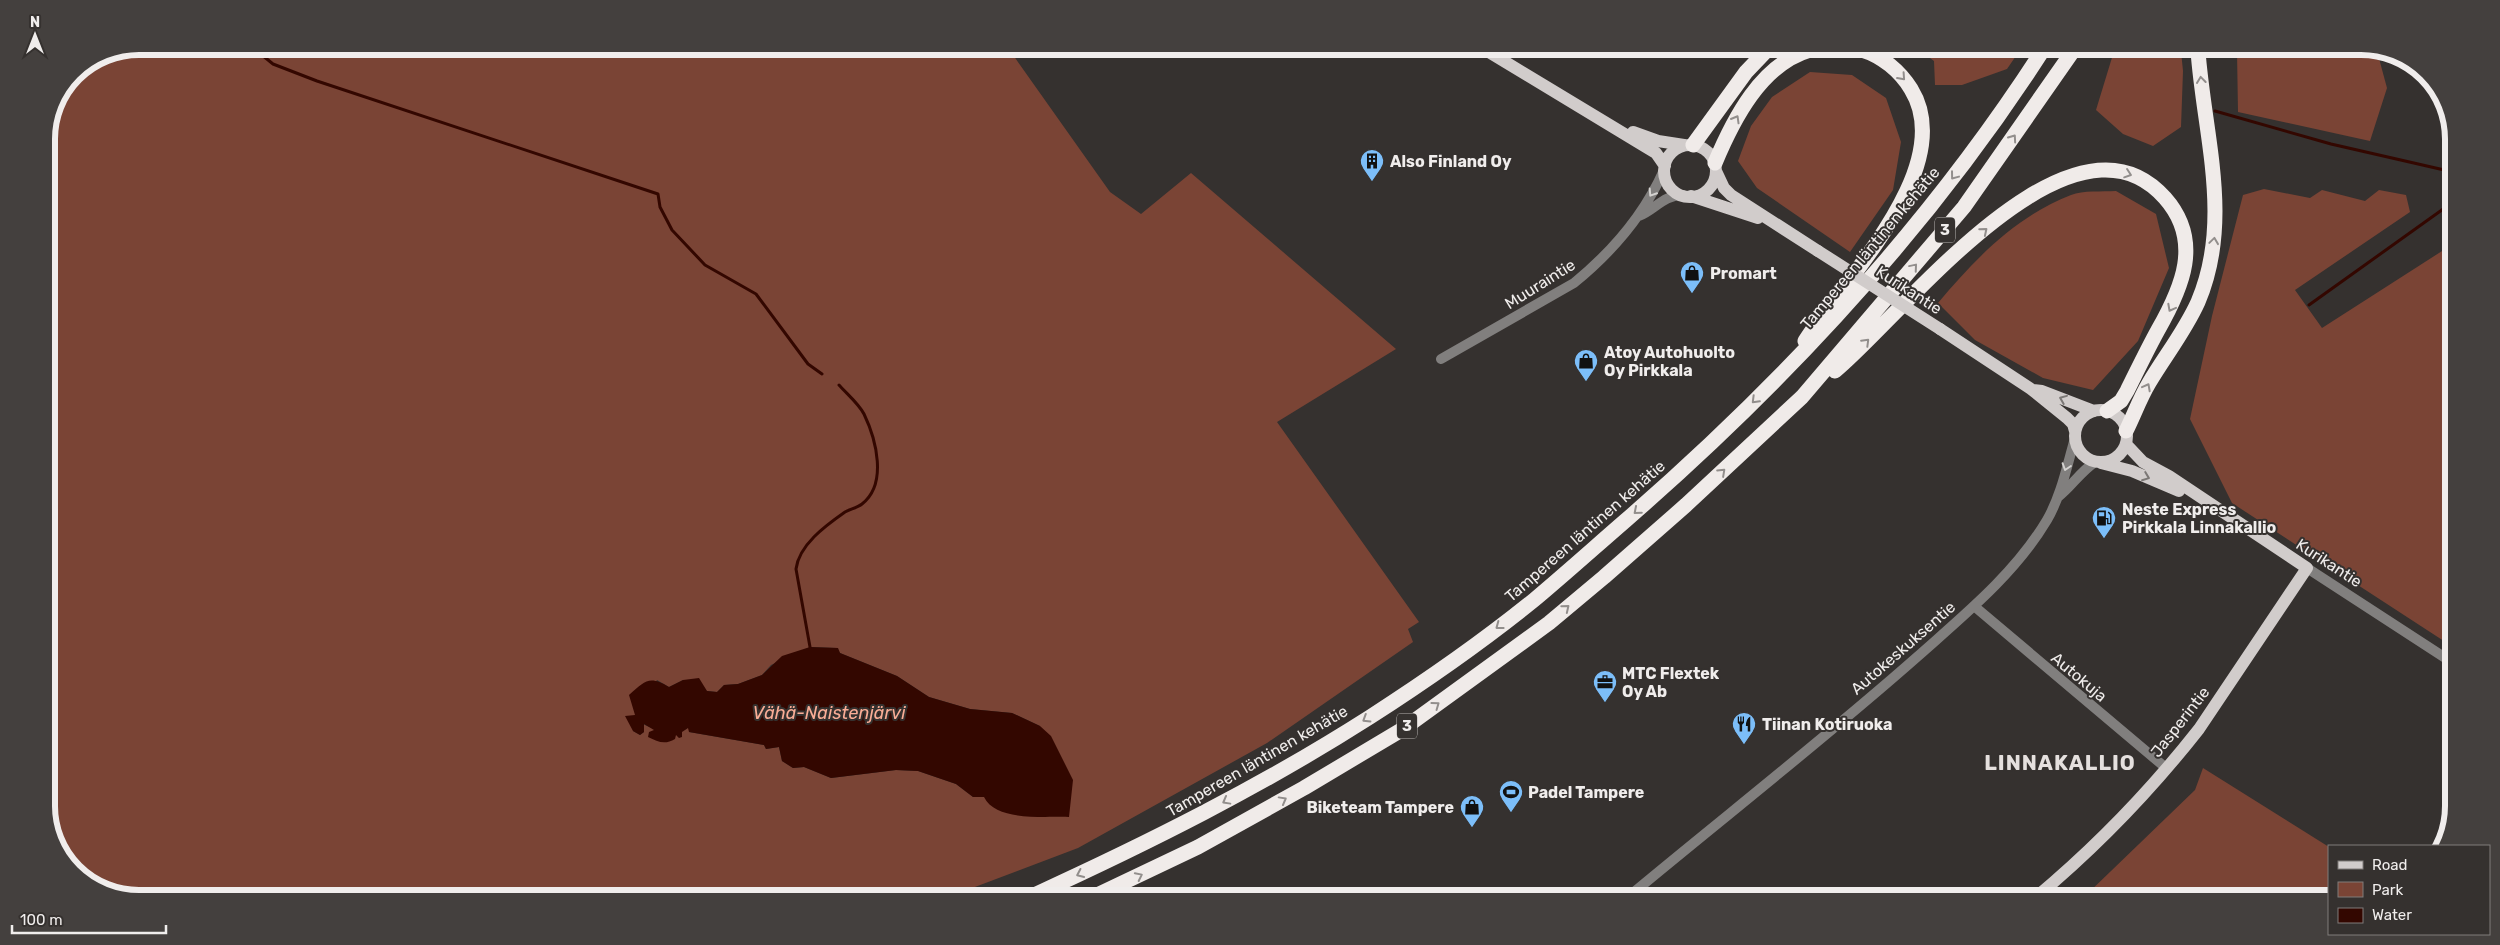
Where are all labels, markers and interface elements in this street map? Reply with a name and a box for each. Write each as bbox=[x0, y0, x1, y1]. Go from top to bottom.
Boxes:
north arrow bbox=[10, 10, 60, 60]
text: N bbox=[30, 14, 40, 31]
one-way arrow bbox=[1896, 71, 1905, 80]
one-way arrow bbox=[2196, 75, 2207, 83]
one-way arrow bbox=[1730, 116, 1740, 125]
one-way arrow bbox=[2007, 134, 2016, 144]
building icon: Also Finland Oy bbox=[1359, 148, 1385, 182]
place label: Also Finland Oy bbox=[1390, 152, 1512, 171]
street label: Tampereen läntinen kehätie bbox=[1797, 163, 1943, 333]
one-way arrow bbox=[2123, 168, 2132, 178]
one-way arrow bbox=[1951, 170, 1959, 179]
one-way arrow bbox=[1649, 188, 1658, 197]
road number: 3 bbox=[1935, 218, 1955, 242]
one-way arrow bbox=[1978, 227, 1987, 236]
one-way arrow bbox=[2208, 237, 2219, 245]
street label: Muuraintie bbox=[1501, 255, 1579, 313]
shop icon: Promart bbox=[1679, 260, 1705, 294]
street label: Kurikantie bbox=[1873, 262, 1945, 318]
place label: Promart bbox=[1710, 264, 1777, 283]
one-way arrow bbox=[1908, 264, 1916, 273]
one-way arrow bbox=[2167, 303, 2177, 312]
one-way arrow bbox=[1860, 339, 1869, 348]
place label: Atoy Autohuolto Oy Pirkkala bbox=[1604, 343, 1735, 380]
shop icon: Atoy Autohuolto Oy Pirkkala bbox=[1573, 348, 1599, 382]
one-way arrow bbox=[2141, 384, 2151, 393]
one-way arrow bbox=[1752, 394, 1761, 403]
one-way arrow bbox=[2059, 395, 2068, 406]
street label: Tampereen läntinen kehätie bbox=[1501, 456, 1669, 606]
one-way arrow bbox=[2061, 463, 2071, 471]
one-way arrow bbox=[1716, 469, 1725, 478]
one-way arrow bbox=[2141, 471, 2149, 481]
place label: Neste Express Pirkkala Linnakallio bbox=[2122, 500, 2277, 537]
one-way arrow bbox=[1633, 505, 1642, 514]
fuel station icon: Neste Express Pirkkala Linnakallio bbox=[2091, 505, 2117, 539]
street label: Kurikantie bbox=[2293, 535, 2365, 591]
street label: Autokeskuksentie bbox=[1847, 597, 1959, 699]
one-way arrow bbox=[1560, 606, 1569, 614]
one-way arrow bbox=[1495, 620, 1505, 629]
street label: Autokuja bbox=[2047, 648, 2111, 706]
place label: MTC Flextek Oy Ab bbox=[1622, 664, 1720, 701]
office icon: MTC Flextek Oy Ab bbox=[1592, 669, 1618, 703]
street label: Jasperintie bbox=[2147, 683, 2213, 761]
street label: Tampereen läntinen kehätie bbox=[1163, 701, 1351, 821]
water label: Vähä-Naistenjärvi bbox=[752, 702, 906, 724]
one-way arrow bbox=[1430, 702, 1439, 711]
restaurant icon: Tiinan Kotiruoka bbox=[1731, 711, 1757, 745]
one-way arrow bbox=[1362, 713, 1371, 722]
road number: 3 bbox=[1397, 714, 1417, 738]
place label: Tiinan Kotiruoka bbox=[1762, 715, 1892, 734]
district label: LINNAKALLIO bbox=[1984, 750, 2136, 775]
sports icon: Padel Tampere bbox=[1498, 779, 1524, 813]
place label: Padel Tampere bbox=[1528, 783, 1644, 802]
shop icon: Biketeam Tampere bbox=[1459, 794, 1485, 828]
one-way arrow bbox=[1222, 795, 1231, 805]
one-way arrow bbox=[1277, 796, 1286, 806]
place label: Biketeam Tampere bbox=[1307, 798, 1454, 817]
legend bbox=[2328, 845, 2490, 935]
text: Road bbox=[2372, 856, 2408, 874]
one-way arrow bbox=[1076, 867, 1085, 878]
one-way arrow bbox=[1134, 872, 1143, 882]
text: Park bbox=[2372, 881, 2403, 899]
scale bar bbox=[12, 902, 166, 934]
text: Water bbox=[2372, 906, 2412, 924]
text: 100 m bbox=[20, 911, 62, 929]

